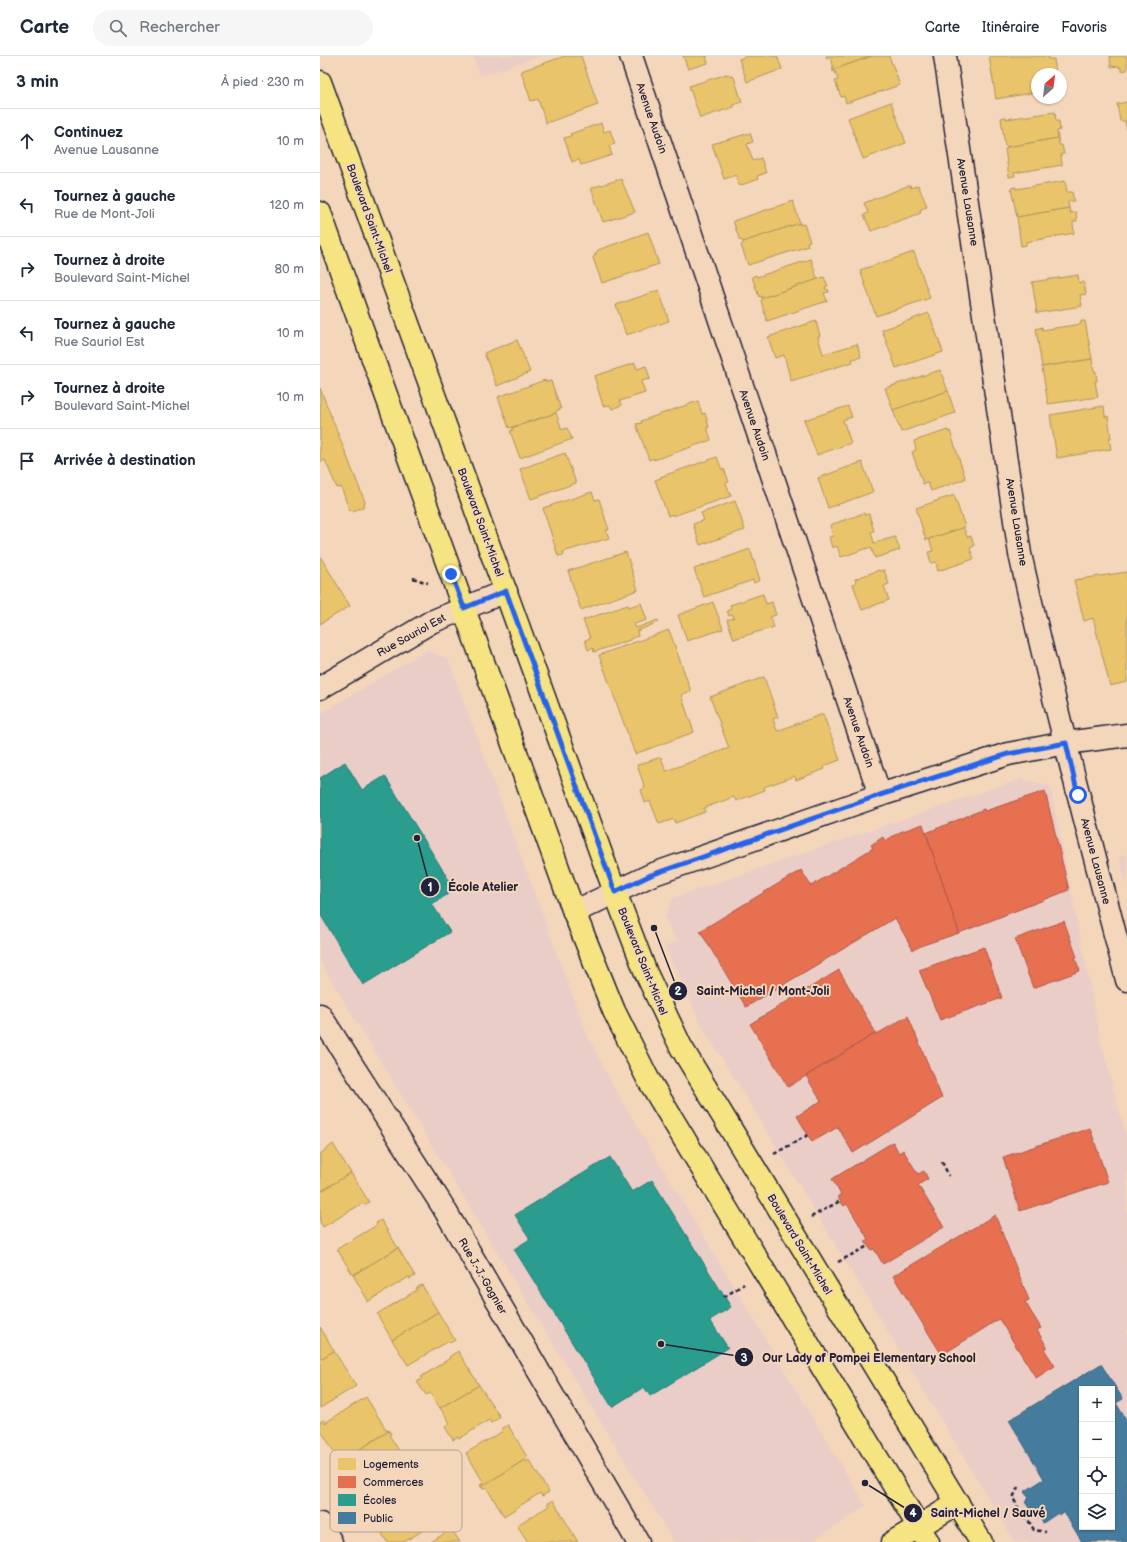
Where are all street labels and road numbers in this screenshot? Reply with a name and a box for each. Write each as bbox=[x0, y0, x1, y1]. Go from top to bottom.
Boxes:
street label: Avenue Audoin bbox=[633, 81, 670, 155]
street label: Avenue Lausanne bbox=[954, 157, 981, 247]
street label: Boulevard Saint-Michel bbox=[344, 162, 395, 274]
street label: Avenue Audoin bbox=[736, 388, 773, 462]
street label: Boulevard Saint-Michel bbox=[455, 466, 506, 578]
street label: Avenue Lausanne bbox=[1003, 477, 1030, 567]
street label: Rue Sauriol Est bbox=[375, 611, 448, 660]
street label: Avenue Audoin bbox=[840, 695, 877, 769]
street label: Avenue Lausanne bbox=[1078, 817, 1113, 906]
street label: Boulevard Saint-Michel bbox=[615, 905, 670, 1017]
street label: Boulevard Saint-Michel bbox=[764, 1192, 835, 1297]
street label: Rue J.-J.-Gagnier bbox=[455, 1236, 510, 1318]

